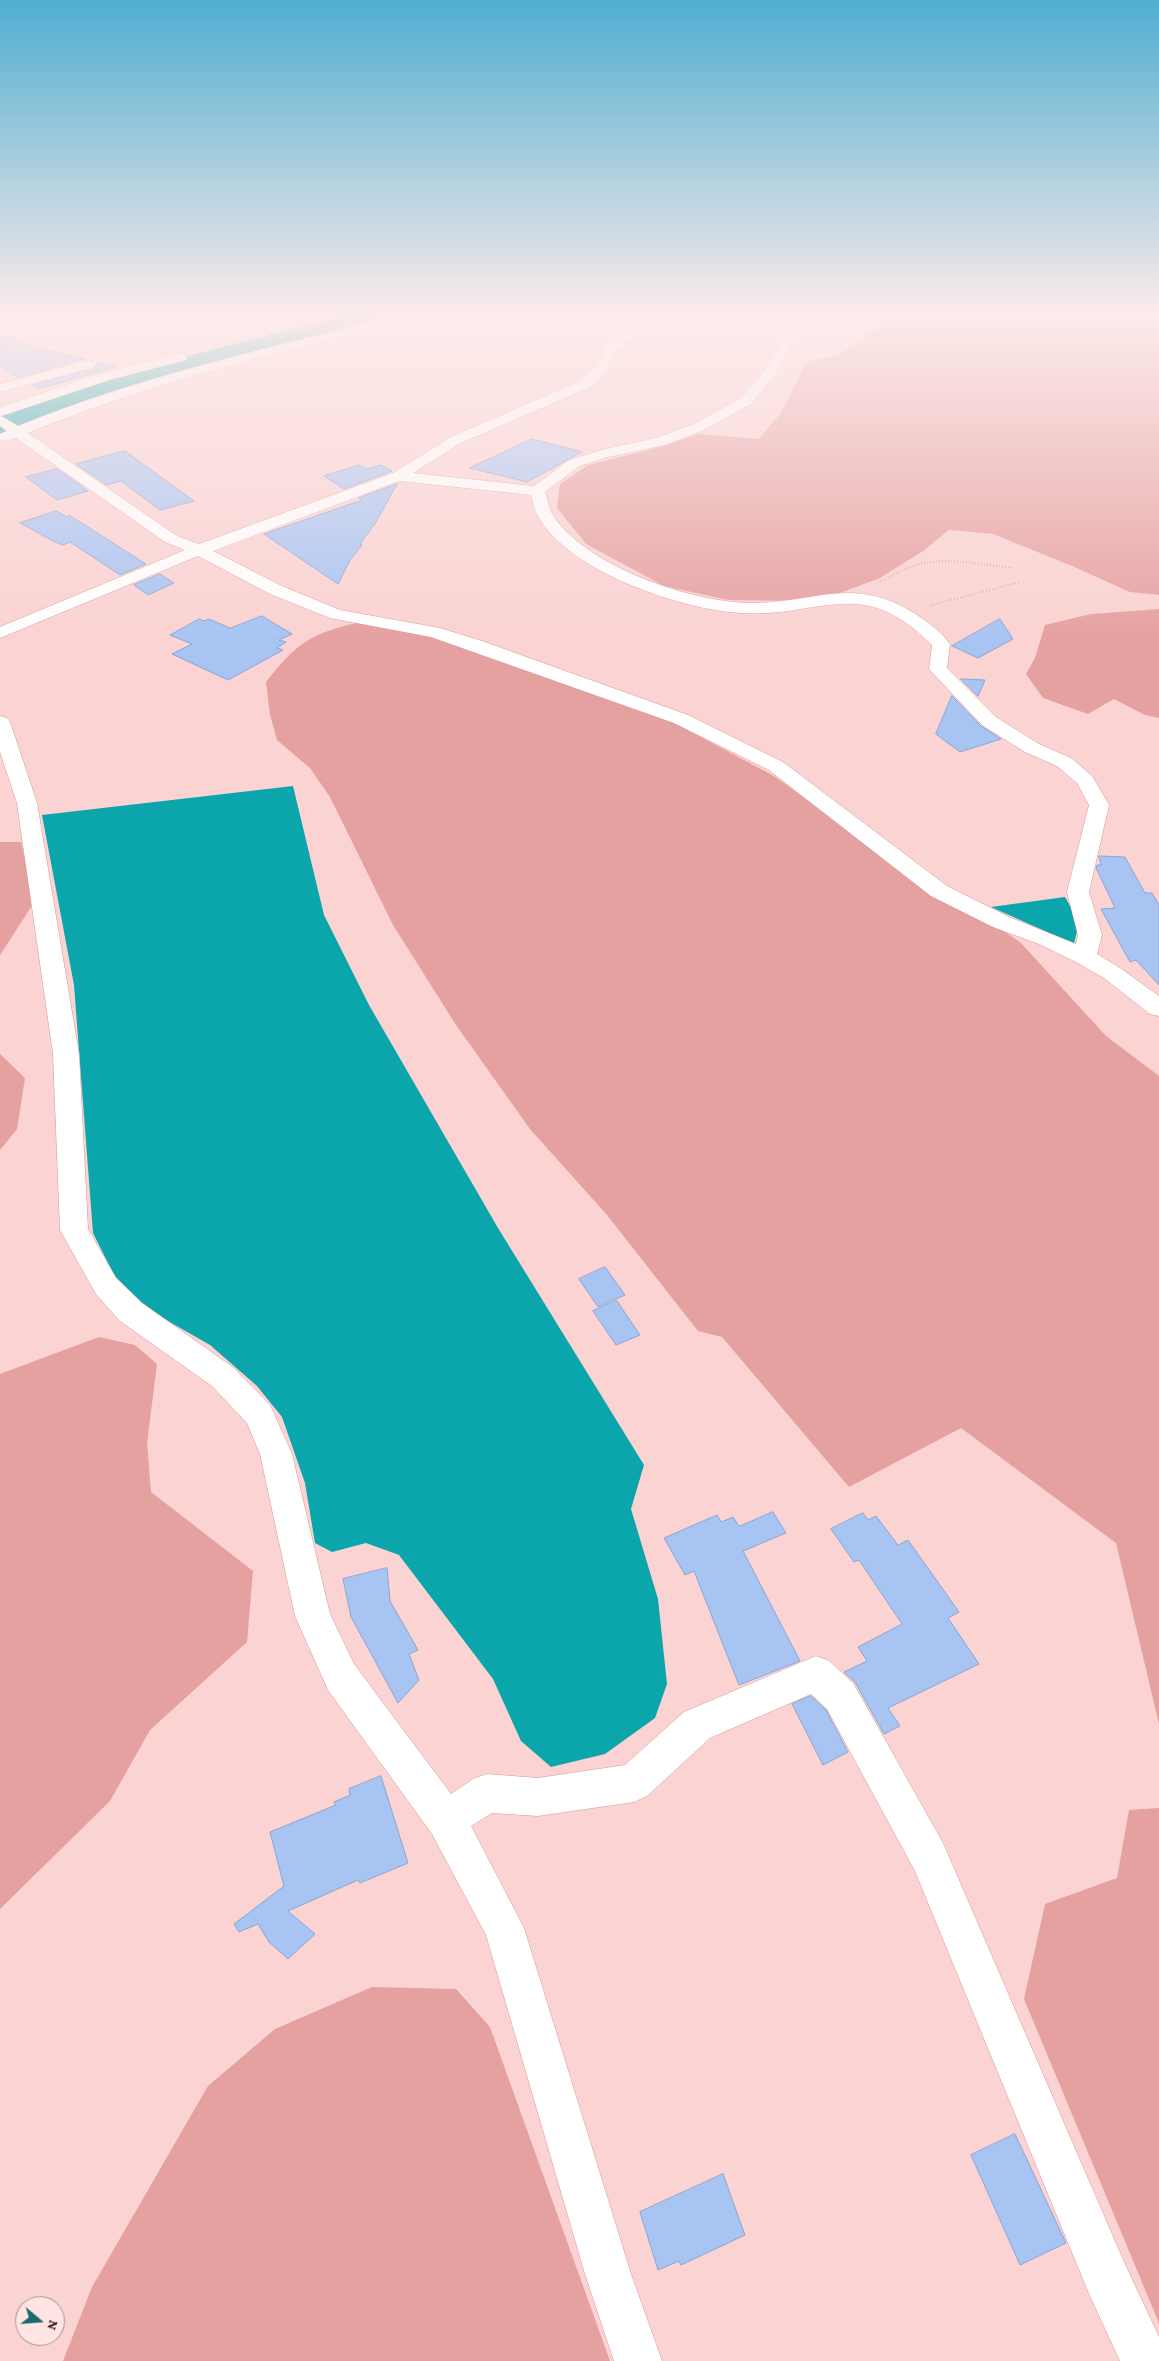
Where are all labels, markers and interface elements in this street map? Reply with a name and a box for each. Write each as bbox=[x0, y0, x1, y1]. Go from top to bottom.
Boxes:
north arrow bbox=[15, 2296, 65, 2346]
text: N bbox=[44, 2318, 62, 2332]

